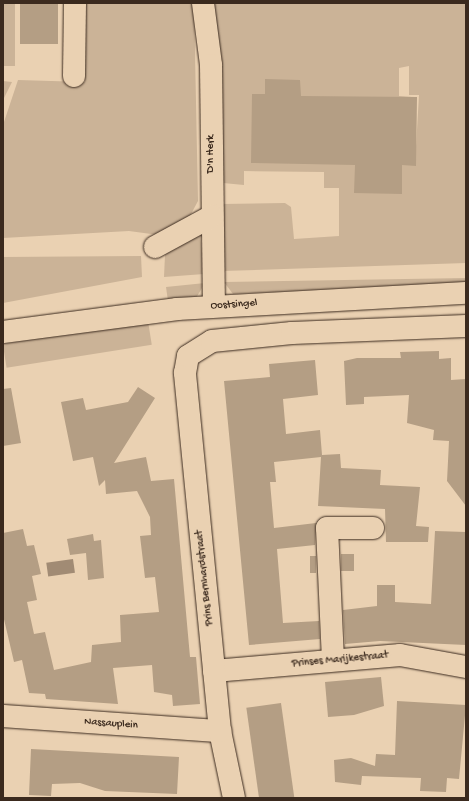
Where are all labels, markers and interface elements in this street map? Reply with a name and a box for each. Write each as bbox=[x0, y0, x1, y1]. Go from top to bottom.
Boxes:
street label: D'n Herk bbox=[204, 135, 218, 173]
street label: Oostsingel bbox=[210, 297, 258, 313]
street label: Prins Bernhardstraat bbox=[193, 530, 217, 626]
street label: Prinses Marijkestraat bbox=[291, 649, 389, 671]
street label: Nassauplein bbox=[84, 716, 138, 732]

